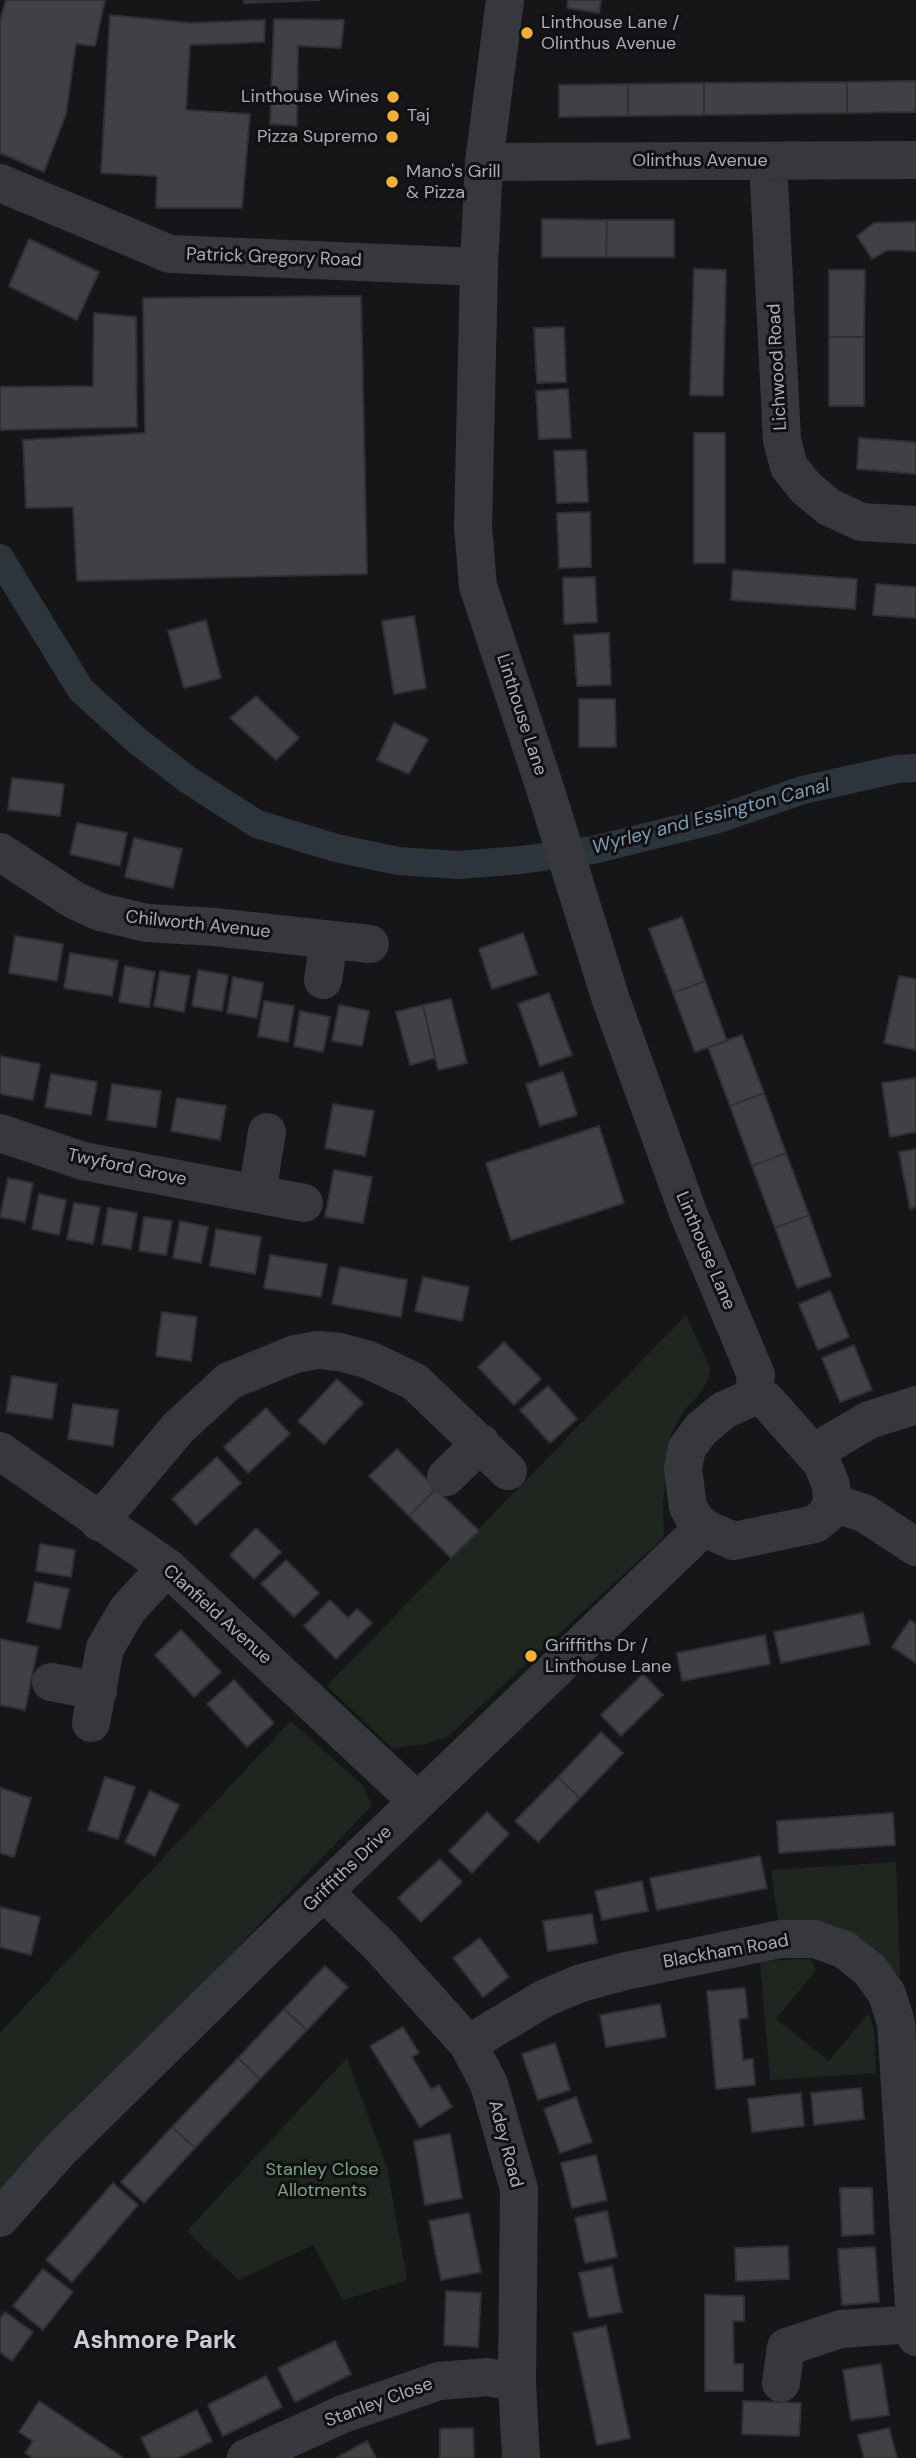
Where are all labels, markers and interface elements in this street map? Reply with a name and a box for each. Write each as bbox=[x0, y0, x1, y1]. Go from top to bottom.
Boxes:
place label: Linthouse Lane / Olinthus Avenue bbox=[541, 12, 679, 54]
marker: Linthouse Lane / Olinthus Avenue bbox=[519, 25, 535, 41]
place label: Linthouse Wines bbox=[241, 86, 379, 108]
marker: Linthouse Wines bbox=[385, 89, 401, 105]
place label: Taj bbox=[407, 105, 430, 127]
marker: Taj bbox=[385, 108, 401, 124]
place label: Pizza Supremo bbox=[257, 126, 378, 148]
marker: Pizza Supremo bbox=[384, 129, 400, 145]
street label: Olinthus Avenue bbox=[632, 150, 768, 172]
place label: Mano's Grill & Pizza bbox=[406, 161, 500, 204]
marker: Mano's Grill & Pizza bbox=[384, 174, 400, 190]
street label: Patrick Gregory Road bbox=[186, 244, 362, 272]
street label: Lichwood Road bbox=[764, 303, 792, 431]
street label: Linthouse Lane bbox=[491, 652, 551, 778]
water label: Wyrley and Essington Canal bbox=[590, 774, 832, 860]
street label: Chilworth Avenue bbox=[124, 907, 272, 943]
street label: Twyford Grove bbox=[65, 1145, 189, 1191]
street label: Linthouse Lane bbox=[670, 1189, 740, 1313]
street label: Clanfield Avenue bbox=[158, 1561, 276, 1669]
place label: Griffiths Dr / Linthouse Lane bbox=[545, 1635, 671, 1678]
marker: Griffiths Dr / Linthouse Lane bbox=[523, 1648, 539, 1664]
street label: Griffiths Drive bbox=[299, 1821, 397, 1917]
street label: Blackham Road bbox=[662, 1930, 790, 1974]
street label: Adey Road bbox=[483, 2098, 527, 2190]
park label: Stanley Close Allotments bbox=[265, 2159, 379, 2202]
district label: Ashmore Park bbox=[73, 2328, 237, 2356]
street label: Stanley Close bbox=[322, 2374, 436, 2432]

